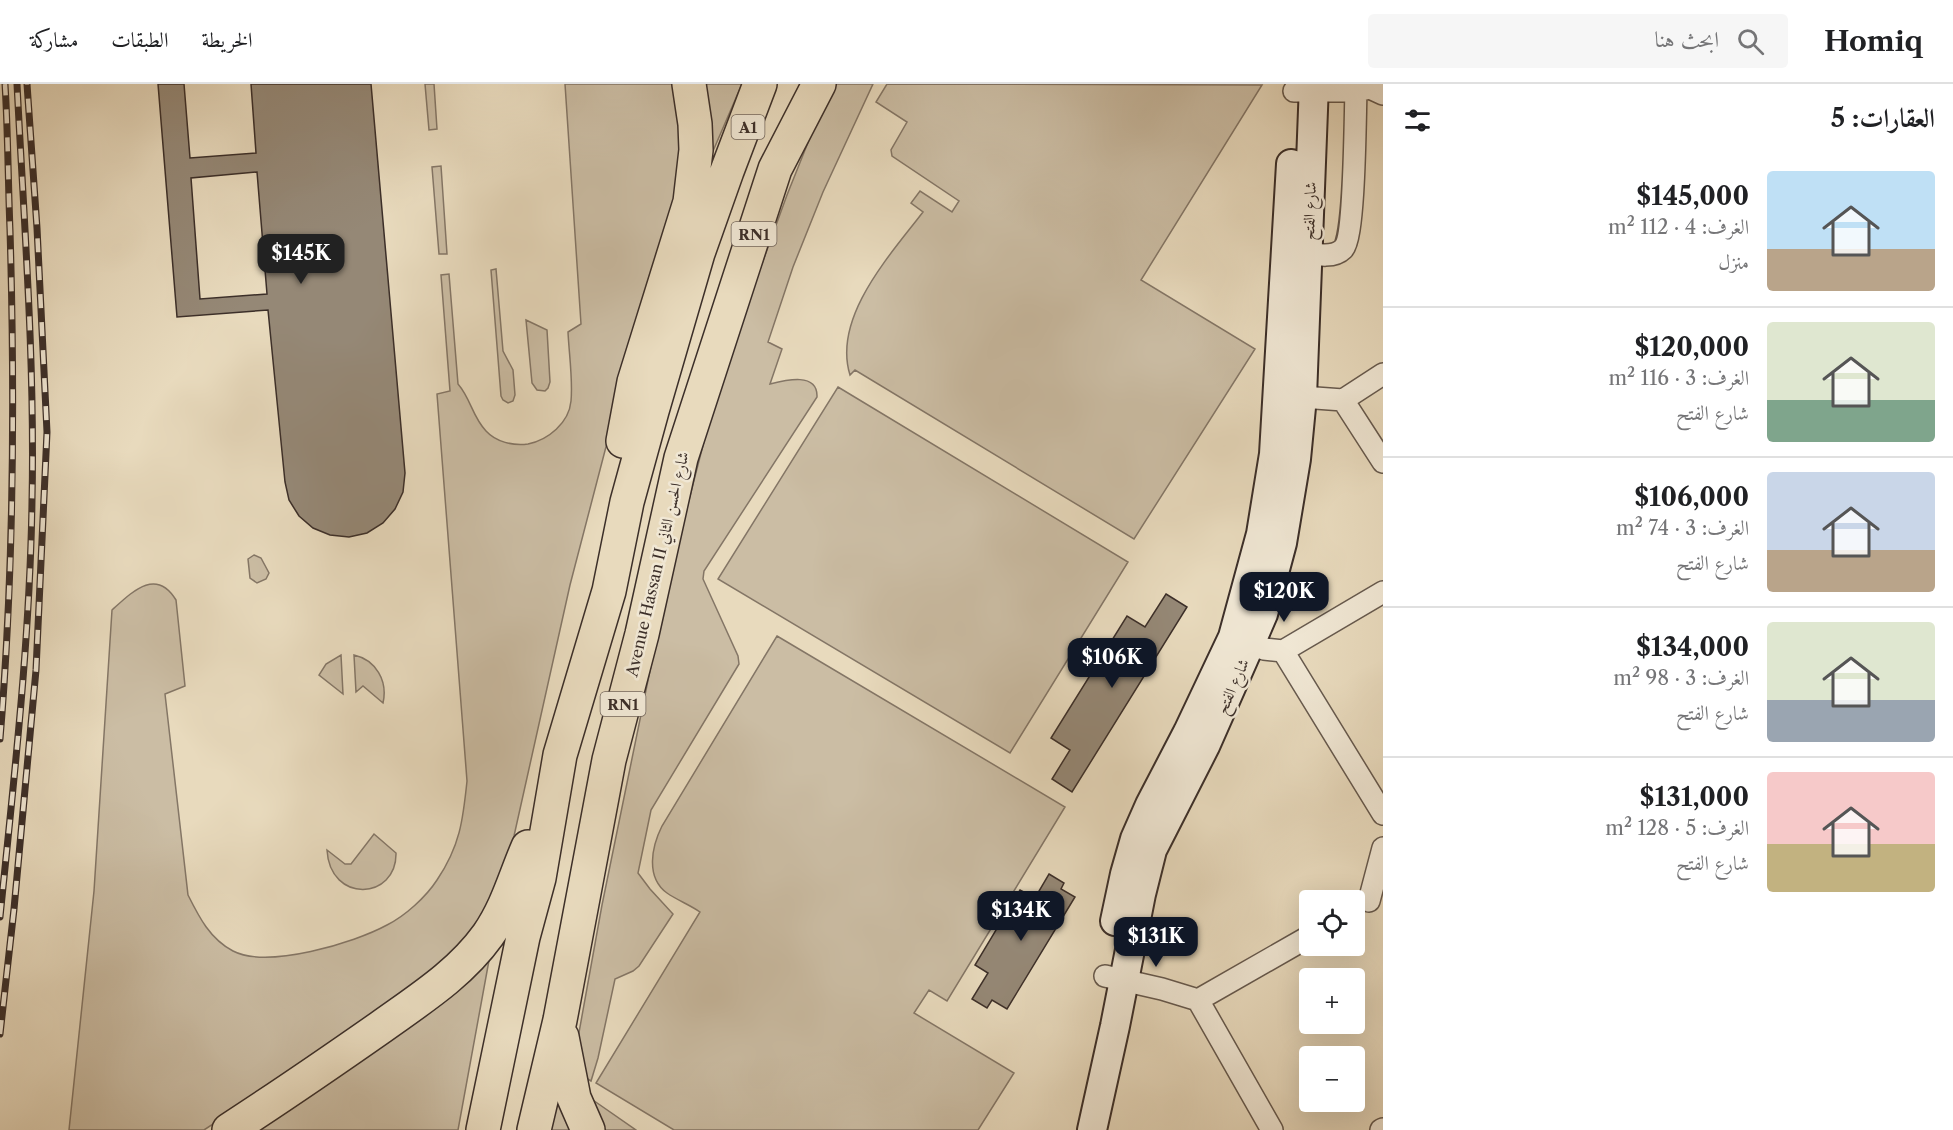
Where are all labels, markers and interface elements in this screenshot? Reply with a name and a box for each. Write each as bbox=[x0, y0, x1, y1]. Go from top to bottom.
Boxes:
search box bbox=[1368, 14, 1788, 68]
text: Homiq bbox=[1824, 24, 1923, 58]
icon: search bbox=[1734, 25, 1767, 58]
text: ابحث هنا bbox=[1654, 26, 1719, 53]
text: مشاركة bbox=[30, 27, 78, 52]
text: الطبقات bbox=[111, 27, 168, 52]
text: الخريطة bbox=[201, 27, 253, 52]
text: العقارات: 5 bbox=[1831, 102, 1935, 134]
icon: filters bbox=[1401, 104, 1434, 137]
road number: A1 bbox=[732, 115, 764, 139]
text: $145,000 bbox=[1636, 180, 1749, 212]
street label: شارع الفتح bbox=[1298, 181, 1325, 241]
icon: home bbox=[1815, 195, 1887, 267]
text: الغرف: 4 · 112 m² bbox=[1608, 215, 1749, 239]
road number: RN1 bbox=[732, 222, 777, 246]
pin: $145K bbox=[259, 234, 343, 285]
text: $145K bbox=[271, 241, 331, 265]
text: منزل bbox=[1718, 250, 1749, 274]
text: $120,000 bbox=[1635, 331, 1749, 363]
icon: home bbox=[1815, 346, 1887, 418]
text: الغرف: 3 · 116 m² bbox=[1608, 366, 1749, 390]
text: شارع الفتح bbox=[1676, 401, 1749, 425]
street label: Avenue Hassan II شارع الحسن الثاني bbox=[621, 449, 697, 680]
text: $106,000 bbox=[1634, 481, 1749, 513]
icon: home bbox=[1815, 496, 1887, 568]
text: الغرف: 3 · 74 m² bbox=[1616, 516, 1749, 540]
text: شارع الفتح bbox=[1676, 551, 1749, 575]
pin: $120K bbox=[1242, 572, 1326, 623]
text: $120K bbox=[1254, 579, 1314, 603]
text: $134,000 bbox=[1636, 631, 1749, 663]
pin: $106K bbox=[1070, 638, 1154, 689]
text: $106K bbox=[1082, 645, 1142, 669]
icon: home bbox=[1815, 646, 1887, 718]
street label: شارع الفتح bbox=[1211, 655, 1258, 719]
text: الغرف: 3 · 98 m² bbox=[1613, 666, 1749, 690]
road number: RN1 bbox=[600, 692, 646, 716]
text: شارع الفتح bbox=[1676, 701, 1749, 725]
text: $131,000 bbox=[1640, 781, 1749, 813]
icon: home bbox=[1815, 796, 1887, 868]
text: الغرف: 5 · 128 m² bbox=[1605, 816, 1749, 840]
text: شارع الفتح bbox=[1676, 851, 1749, 875]
map controls bbox=[1299, 890, 1365, 1112]
button: locate bbox=[1299, 890, 1365, 956]
pin: $134K bbox=[979, 891, 1063, 942]
text: $134K bbox=[991, 898, 1051, 922]
pin: $131K bbox=[1114, 917, 1198, 968]
text: $131K bbox=[1128, 924, 1184, 948]
button: + bbox=[1299, 968, 1365, 1034]
button: − bbox=[1299, 1046, 1365, 1112]

